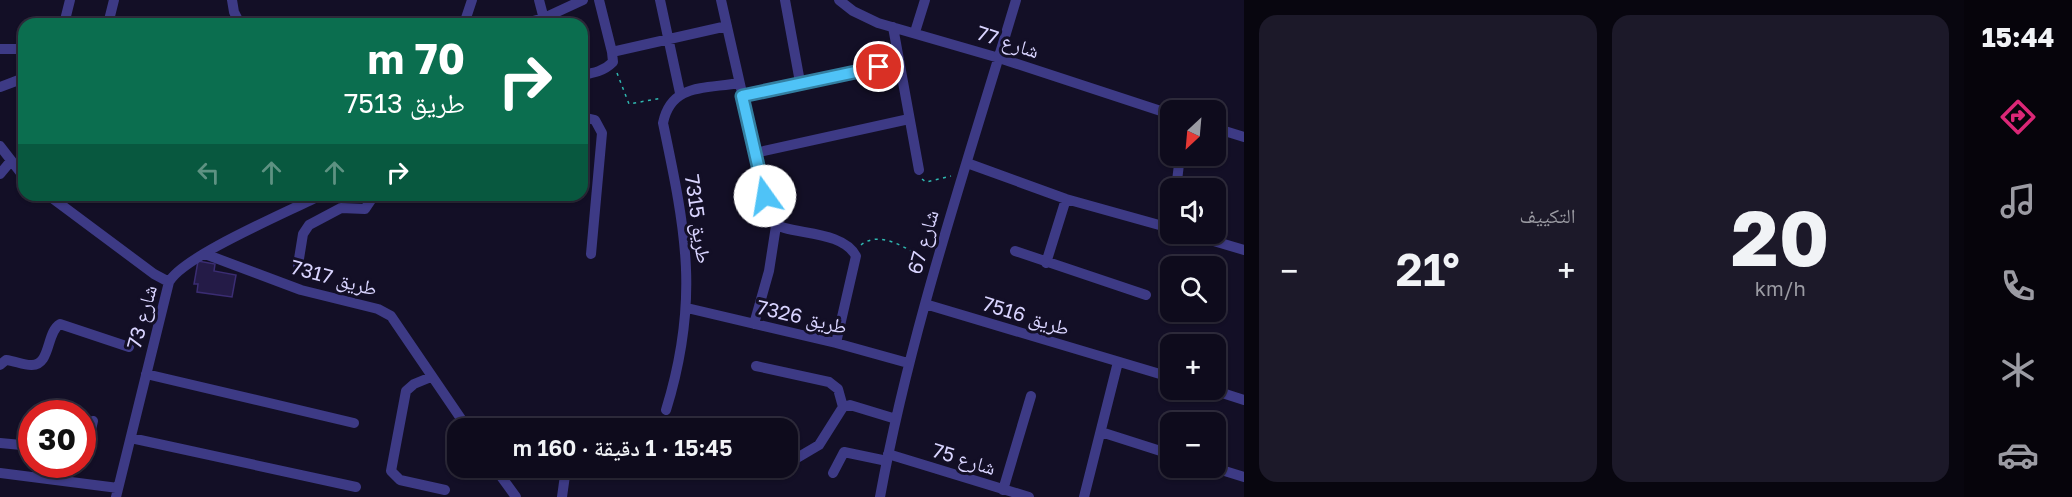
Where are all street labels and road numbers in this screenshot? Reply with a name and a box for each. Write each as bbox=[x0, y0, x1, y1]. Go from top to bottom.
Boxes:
street label: شارع 77 bbox=[973, 20, 1043, 64]
street label: طريق 7315 bbox=[680, 173, 717, 265]
street label: شارع 67 bbox=[901, 207, 945, 277]
street label: طريق 7317 bbox=[288, 254, 380, 301]
street label: شارع 73 bbox=[121, 282, 163, 352]
street label: طريق 7516 bbox=[979, 290, 1073, 341]
street label: طريق 7326 bbox=[754, 294, 850, 339]
street label: شارع 75 bbox=[929, 437, 999, 481]

